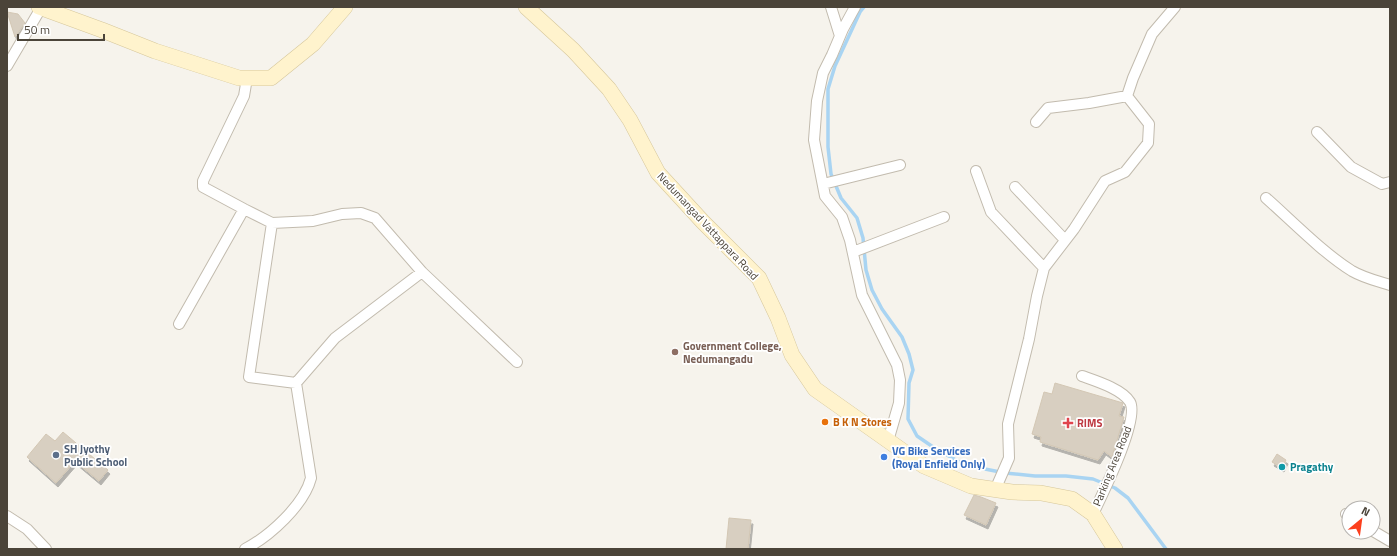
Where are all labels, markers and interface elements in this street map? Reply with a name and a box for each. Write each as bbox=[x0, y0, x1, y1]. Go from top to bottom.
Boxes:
scale bar bbox=[18, 16, 104, 42]
text: 50 m bbox=[24, 20, 50, 39]
street label: Nedumangad Vattappara Road bbox=[654, 169, 762, 284]
place label: Government College, Nedumangadu bbox=[683, 338, 782, 367]
marker: Government College, Nedumangadu bbox=[670, 347, 680, 357]
place label: B K N Stores bbox=[833, 414, 892, 430]
place label: RIMS bbox=[1077, 415, 1102, 431]
marker: B K N Stores bbox=[820, 417, 830, 427]
marker: RIMS bbox=[1062, 417, 1074, 429]
street label: Parking Area Road bbox=[1089, 423, 1135, 508]
place label: SH Jyothy Public School bbox=[64, 441, 127, 470]
place label: VG Bike Services (Royal Enfield Only) bbox=[892, 443, 985, 472]
marker: SH Jyothy Public School bbox=[51, 450, 61, 460]
marker: VG Bike Services (Royal Enfield Only) bbox=[879, 452, 889, 462]
place label: Pragathy bbox=[1290, 459, 1334, 475]
marker: Pragathy bbox=[1277, 462, 1287, 472]
north arrow bbox=[1341, 500, 1381, 540]
text: N bbox=[1359, 502, 1373, 520]

